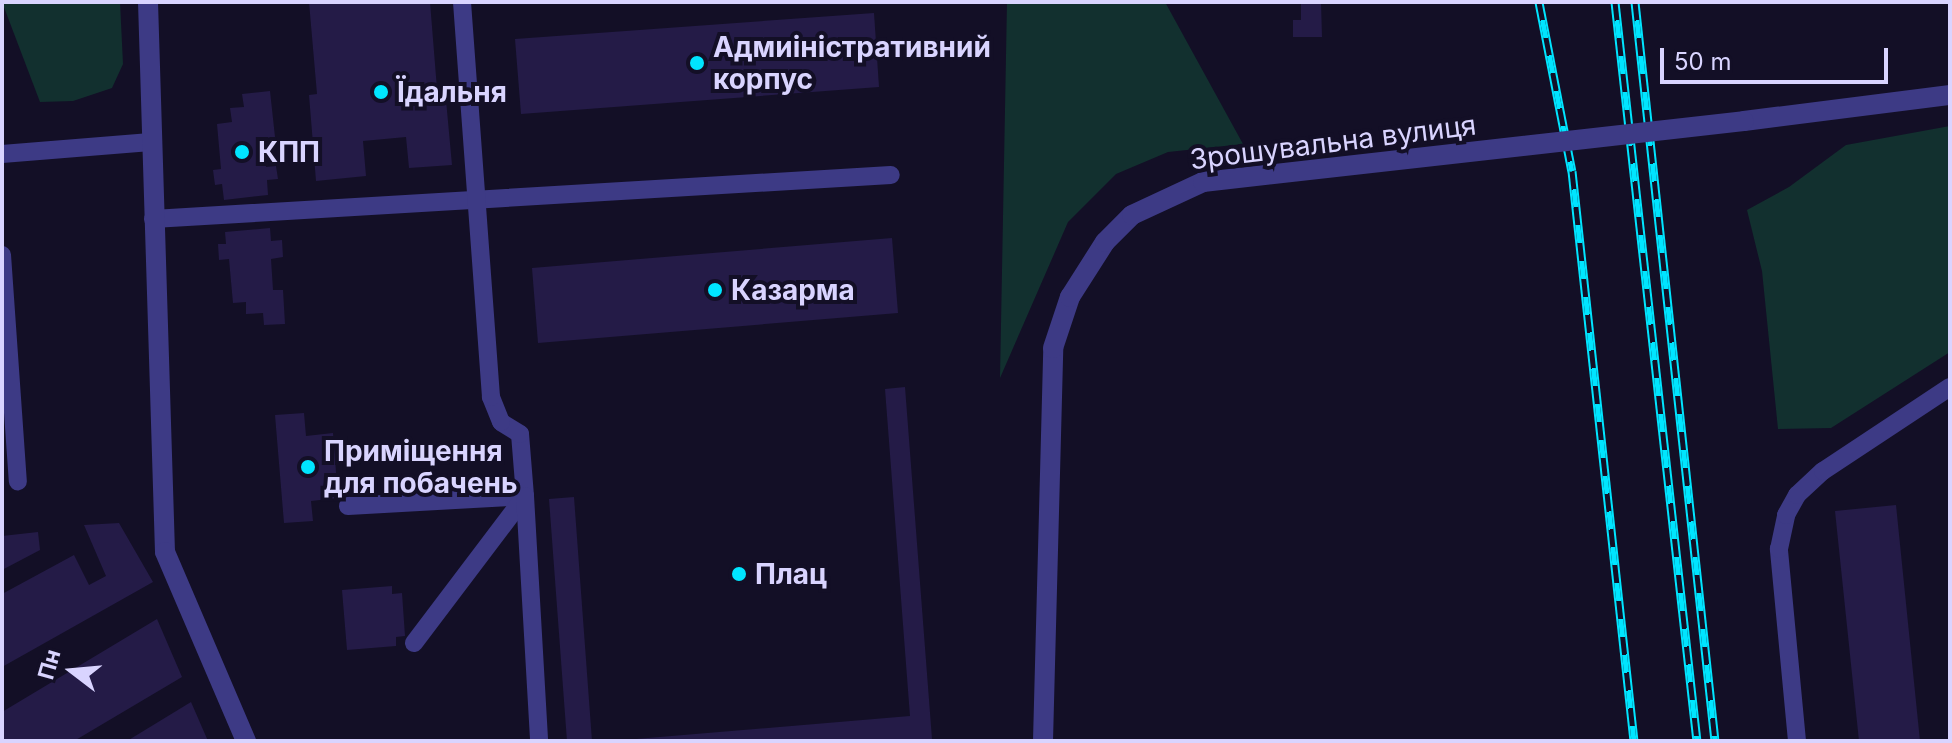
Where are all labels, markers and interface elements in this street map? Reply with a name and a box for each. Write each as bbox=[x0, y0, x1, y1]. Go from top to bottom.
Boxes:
place label: Адмиіністративний корпус bbox=[713, 30, 991, 96]
scale bar bbox=[1664, 32, 1892, 82]
text: 50 m bbox=[1674, 47, 1732, 76]
marker: Адмиіністративний корпус bbox=[688, 54, 706, 72]
place label: Їдальня bbox=[397, 75, 507, 109]
marker: Їдальня bbox=[372, 83, 390, 101]
street label: Зрошувальна вулиця bbox=[1188, 108, 1478, 176]
place label: КПП bbox=[258, 135, 320, 169]
marker: КПП bbox=[233, 143, 251, 161]
place label: Казарма bbox=[731, 273, 855, 307]
marker: Казарма bbox=[706, 281, 724, 299]
place label: Приміщення для побачень bbox=[324, 434, 518, 500]
marker: Приміщення для побачень bbox=[299, 458, 317, 476]
place label: Плац bbox=[755, 557, 827, 591]
marker: Плац bbox=[730, 565, 748, 583]
north arrow bbox=[32, 631, 112, 711]
text: Пн bbox=[32, 646, 66, 682]

